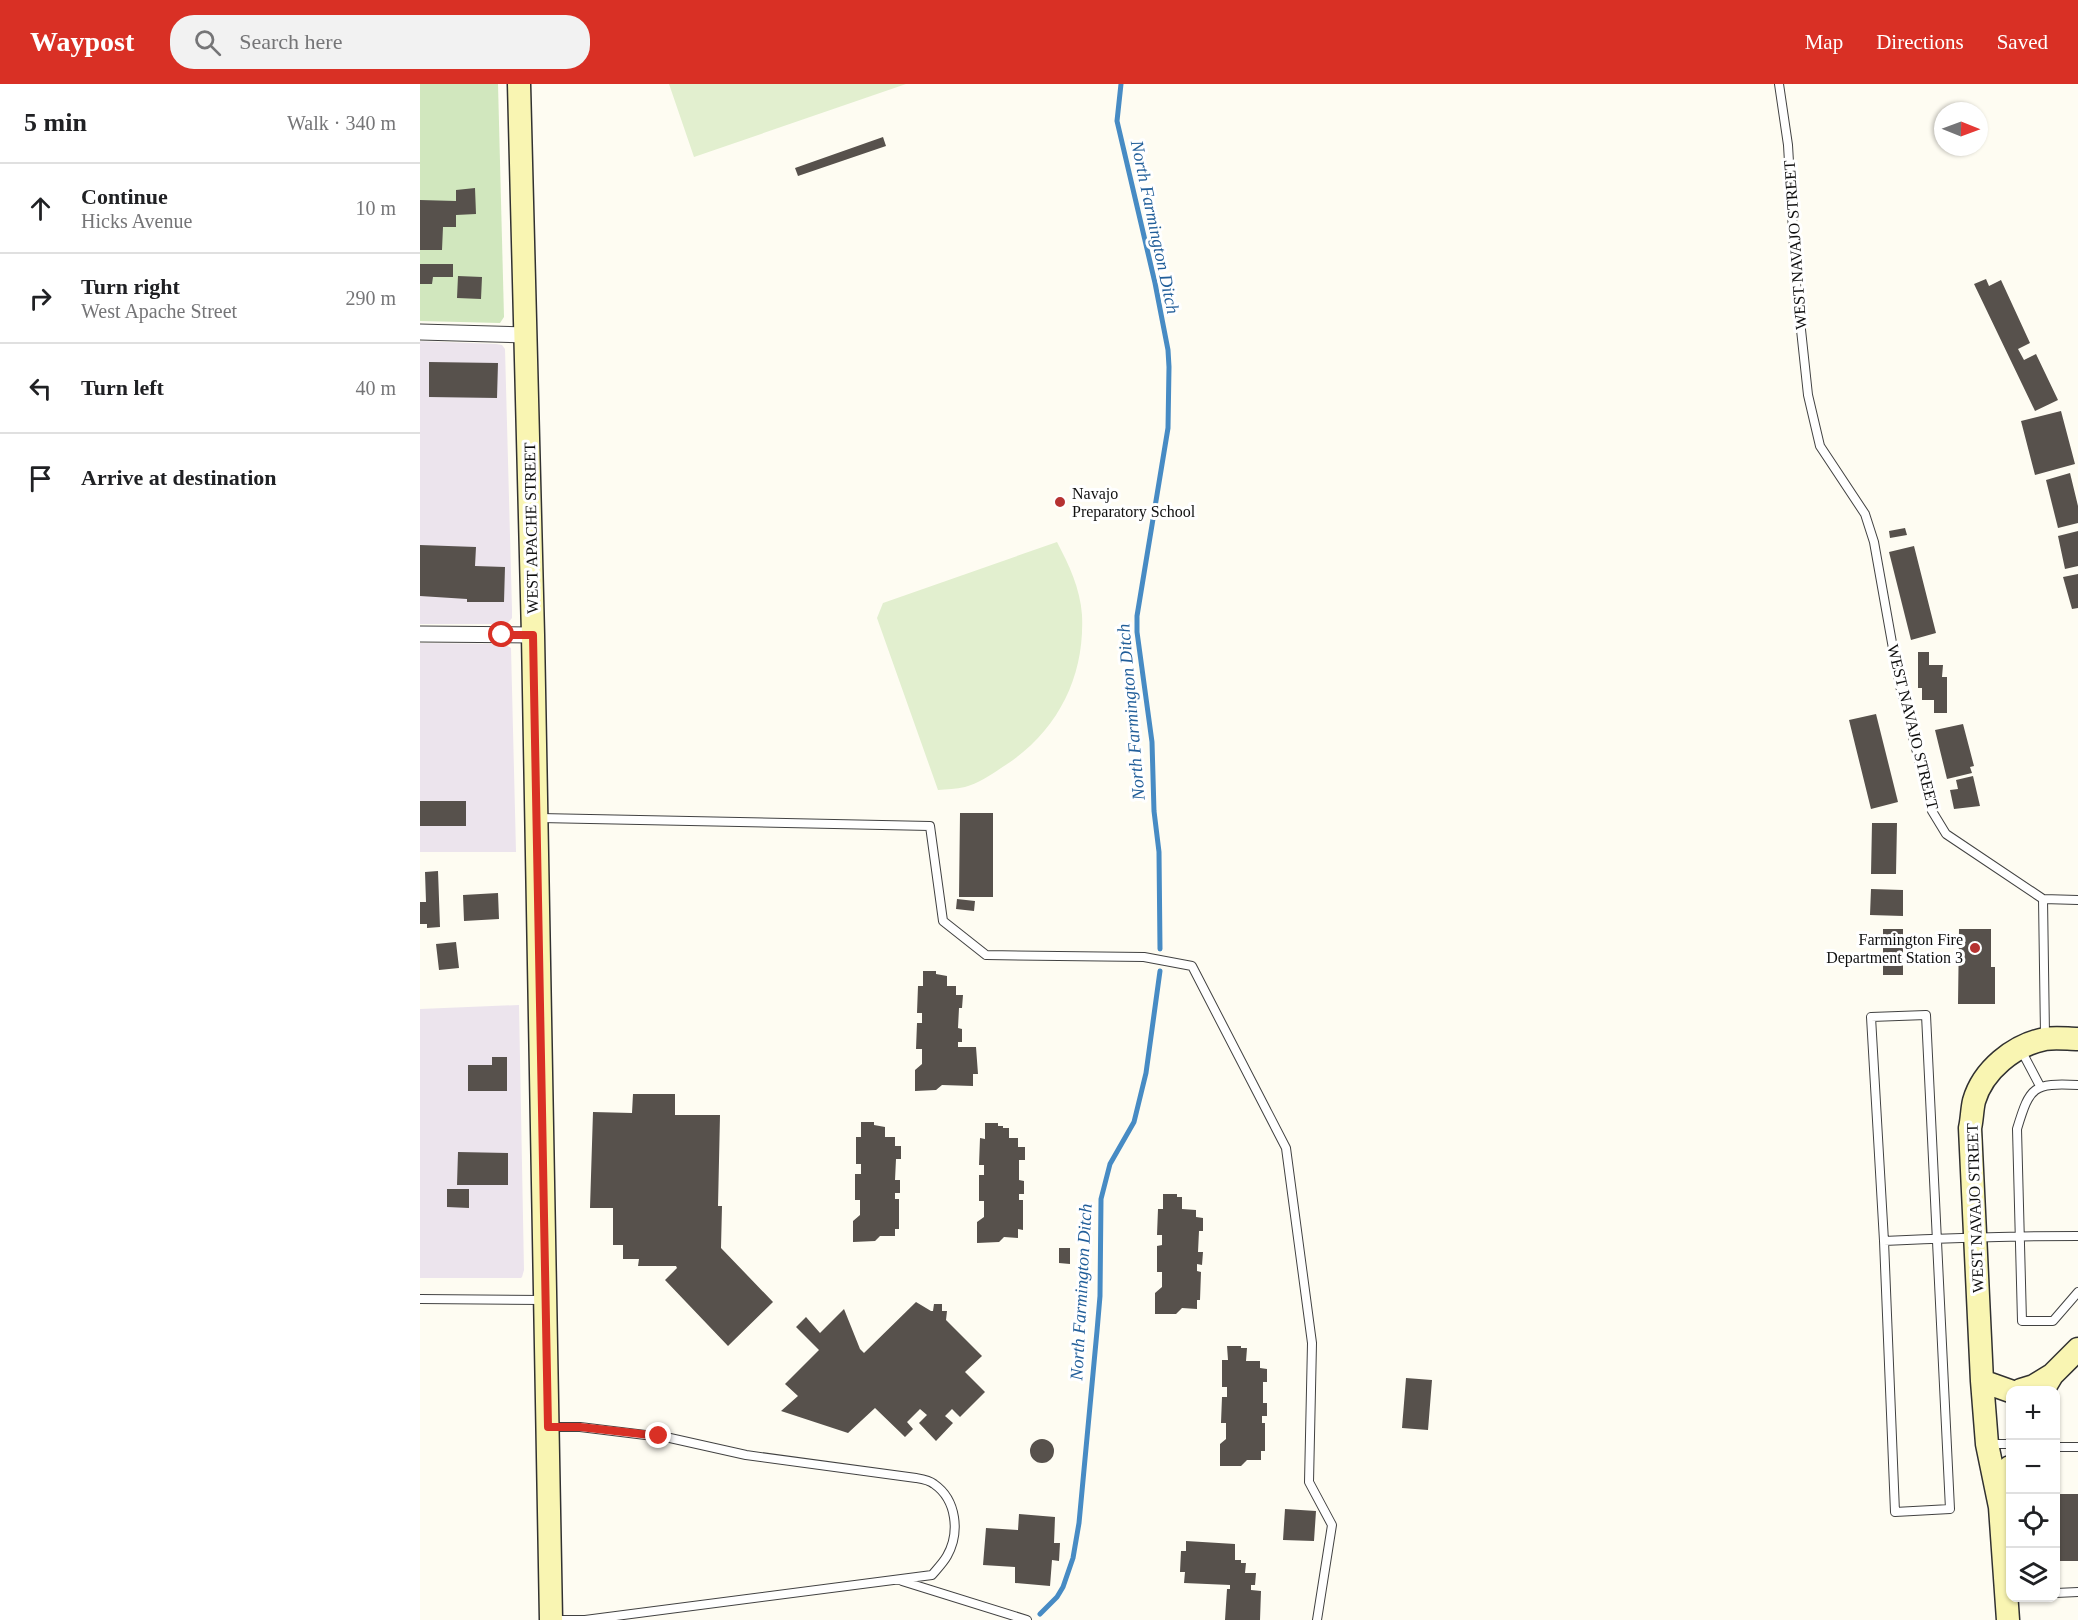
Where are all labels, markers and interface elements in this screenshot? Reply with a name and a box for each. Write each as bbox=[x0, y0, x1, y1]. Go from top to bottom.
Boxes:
search box bbox=[170, 15, 590, 69]
text: Waypost bbox=[30, 26, 134, 57]
icon: search bbox=[191, 26, 224, 59]
text: Search here bbox=[239, 29, 342, 54]
text: Map bbox=[1805, 30, 1843, 54]
text: Directions bbox=[1876, 30, 1964, 54]
text: Saved bbox=[1997, 30, 2048, 54]
north arrow bbox=[1934, 102, 1988, 156]
text: 5 min bbox=[24, 108, 87, 137]
text: Walk · 340 m bbox=[287, 112, 396, 134]
water label: North Farmington Ditch bbox=[1127, 137, 1183, 316]
street label: WEST NAVAJO STREET bbox=[1781, 159, 1809, 330]
text: Continue bbox=[81, 184, 168, 209]
icon: ahead bbox=[24, 192, 57, 225]
text: 10 m bbox=[355, 197, 396, 219]
text: Hicks Avenue bbox=[81, 210, 192, 232]
text: Turn right bbox=[81, 274, 180, 299]
icon: right bbox=[24, 282, 57, 315]
text: 290 m bbox=[345, 287, 396, 309]
text: West Apache Street bbox=[81, 300, 237, 322]
icon: left bbox=[24, 372, 57, 405]
text: Turn left bbox=[81, 375, 164, 400]
text: 40 m bbox=[355, 377, 396, 399]
street label: WEST APACHE STREET bbox=[521, 442, 541, 614]
icon: arrive bbox=[24, 462, 57, 495]
text: Arrive at destination bbox=[81, 465, 277, 490]
place label: Navajo Preparatory School bbox=[1072, 485, 1196, 521]
marker: Navajo Preparatory School bbox=[1053, 495, 1067, 509]
route start bbox=[488, 621, 514, 647]
water label: North Farmington Ditch bbox=[1113, 623, 1149, 802]
street label: WEST NAVAJO STREET bbox=[1884, 643, 1942, 812]
place label: Farmington Fire Department Station 3 bbox=[1826, 931, 1963, 967]
marker: Farmington Fire Department Station 3 bbox=[1968, 941, 1982, 955]
street label: WEST NAVAJO STREET bbox=[1964, 1123, 1986, 1293]
water label: North Farmington Ditch bbox=[1066, 1203, 1096, 1382]
map controls bbox=[2006, 1386, 2060, 1602]
button: + bbox=[2006, 1386, 2060, 1440]
route end bbox=[645, 1422, 671, 1448]
button: − bbox=[2006, 1440, 2060, 1494]
button: locate bbox=[2006, 1494, 2060, 1548]
button: layers bbox=[2006, 1548, 2060, 1602]

